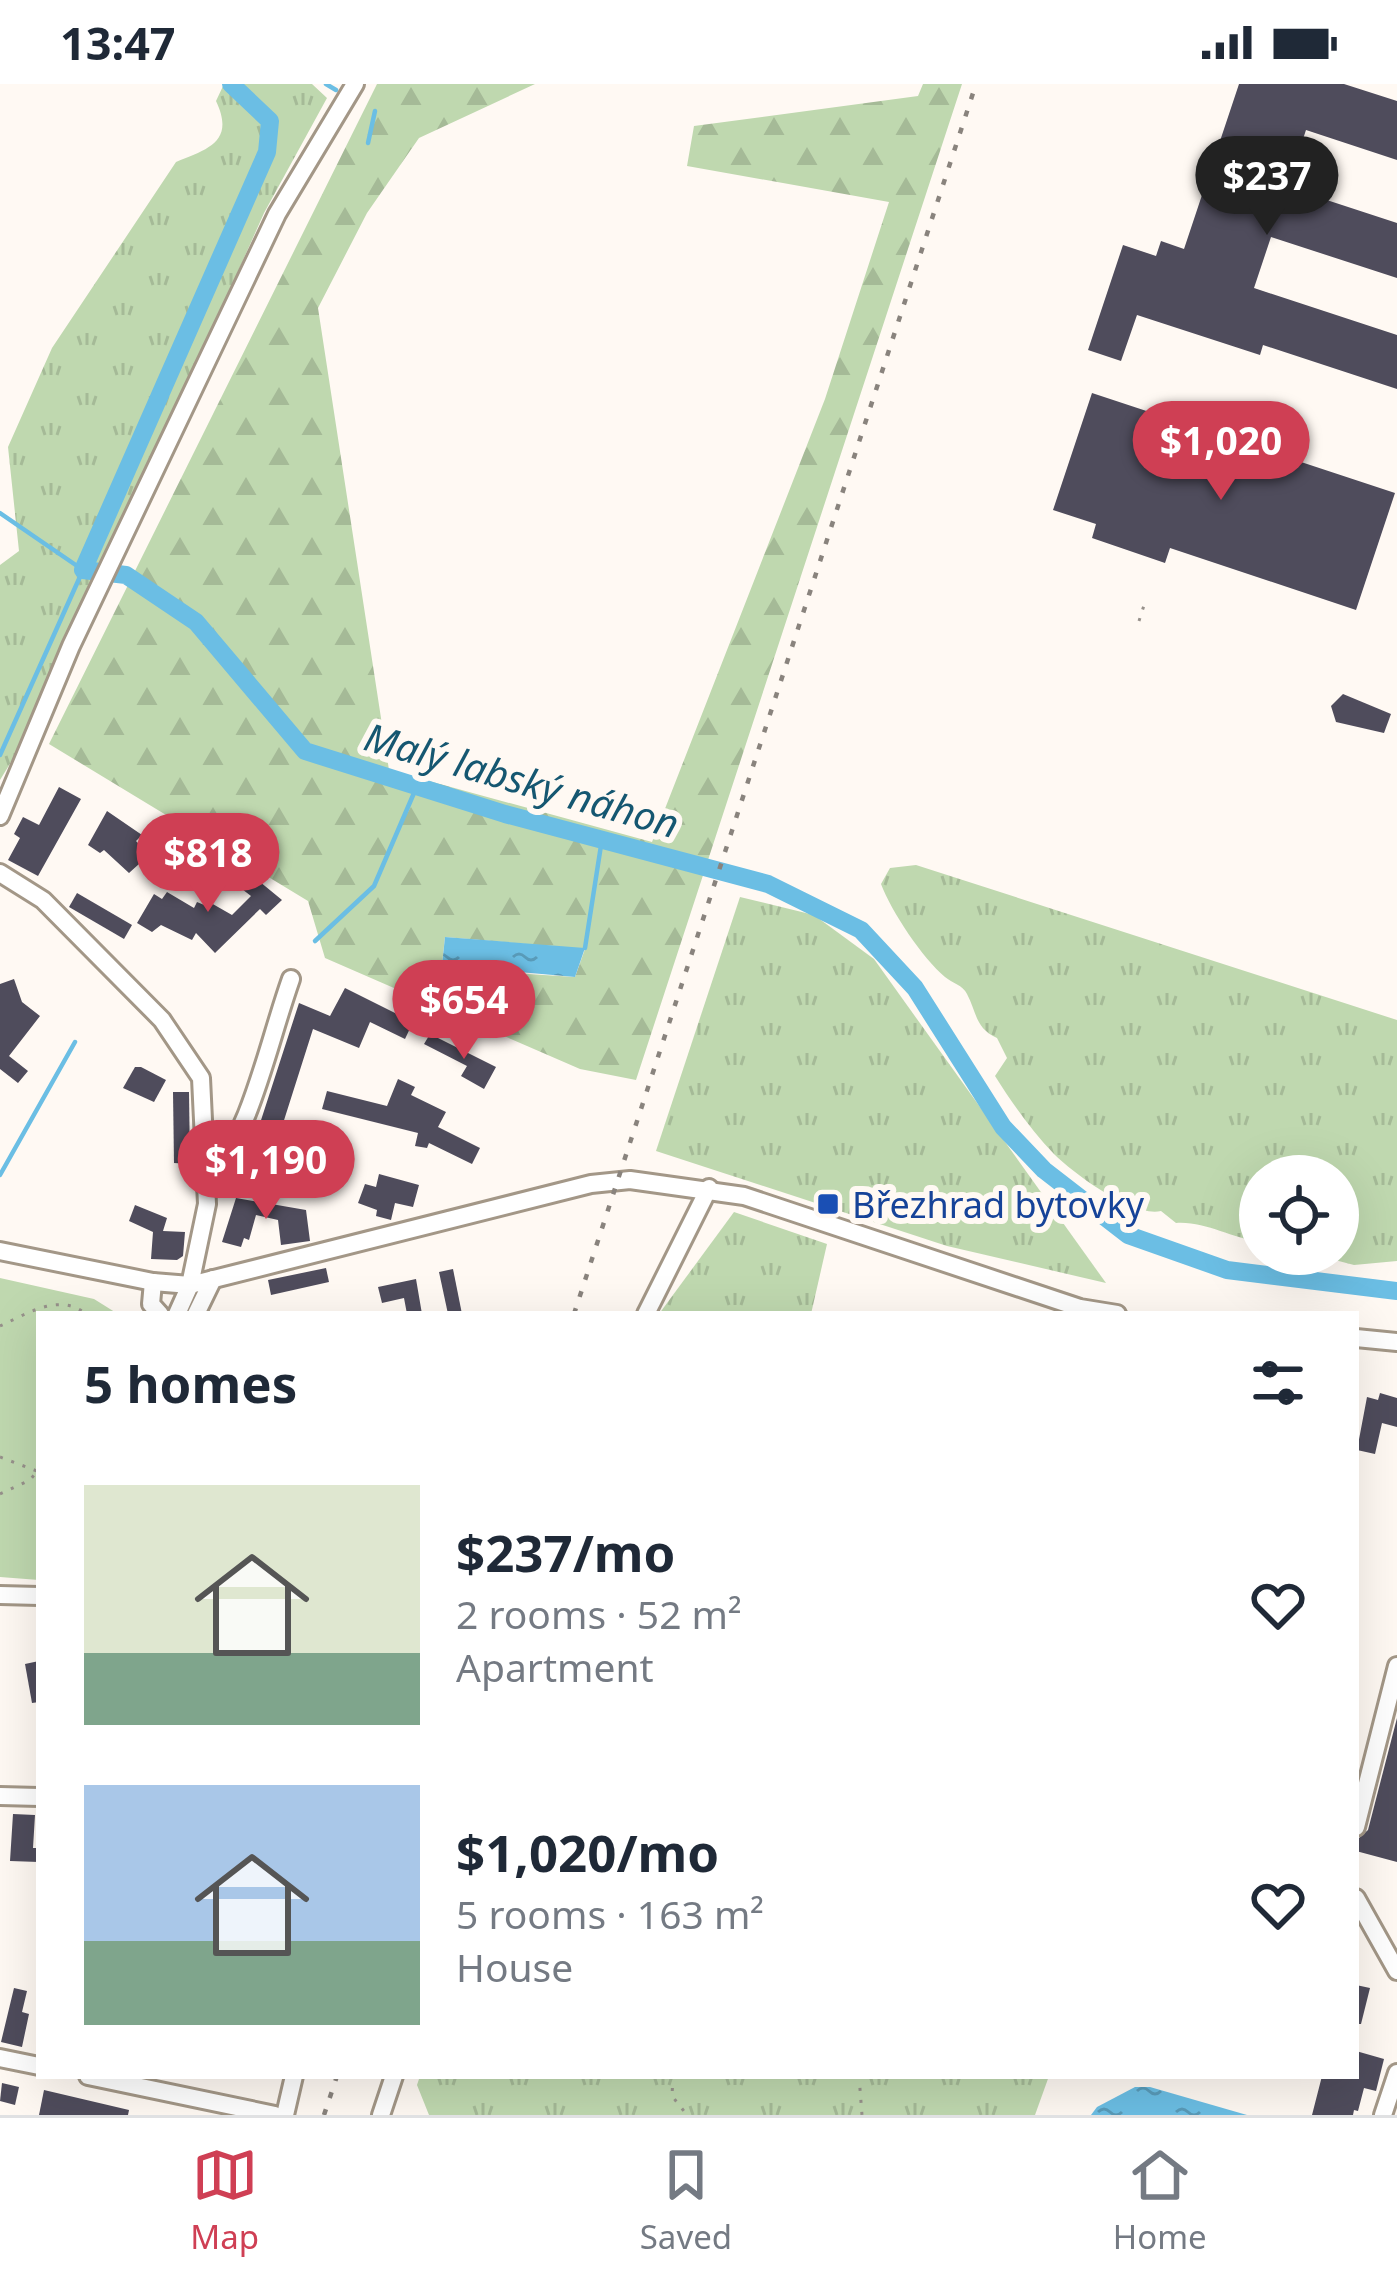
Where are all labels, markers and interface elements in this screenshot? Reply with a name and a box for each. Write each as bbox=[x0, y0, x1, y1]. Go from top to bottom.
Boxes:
text: 13:47 bbox=[60, 12, 176, 73]
pin: $237 bbox=[1196, 136, 1338, 238]
text: $237 bbox=[1222, 148, 1312, 201]
pin: $1,020 bbox=[1123, 401, 1319, 503]
text: $1,020 bbox=[1160, 413, 1282, 466]
water label: Malý labský náhon bbox=[359, 709, 685, 849]
pin: $818 bbox=[137, 813, 279, 915]
text: $818 bbox=[163, 825, 253, 878]
pin: $654 bbox=[393, 960, 535, 1062]
text: $654 bbox=[419, 972, 509, 1025]
pin: $1,190 bbox=[168, 1120, 364, 1222]
text: $1,190 bbox=[205, 1132, 327, 1185]
map controls bbox=[1239, 1155, 1359, 1275]
button: locate bbox=[1239, 1155, 1359, 1275]
place label: Březhrad bytovky bbox=[852, 1180, 1145, 1229]
marker: Březhrad bytovky bbox=[815, 1191, 841, 1217]
text: 5 homes bbox=[84, 1348, 297, 1418]
icon: filters bbox=[1245, 1350, 1311, 1416]
text: $237/mo bbox=[456, 1517, 675, 1587]
icon: home bbox=[180, 1533, 324, 1677]
icon: heart bbox=[1245, 1572, 1311, 1638]
text: 2 rooms · 52 m² bbox=[456, 1587, 742, 1640]
text: Apartment bbox=[456, 1640, 654, 1693]
text: $1,020/mo bbox=[456, 1817, 719, 1887]
icon: home bbox=[180, 1833, 324, 1977]
icon: heart bbox=[1245, 1872, 1311, 1938]
text: 5 rooms · 163 m² bbox=[456, 1887, 764, 1940]
text: House bbox=[456, 1940, 573, 1993]
tab: Map bbox=[190, 2142, 259, 2259]
tab: Saved bbox=[640, 2142, 732, 2259]
tab: Home bbox=[1113, 2142, 1207, 2259]

